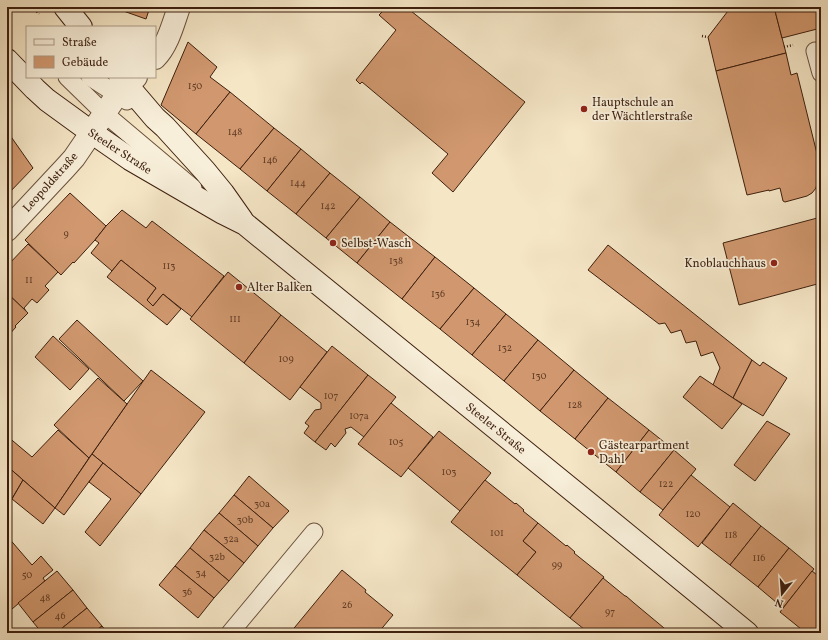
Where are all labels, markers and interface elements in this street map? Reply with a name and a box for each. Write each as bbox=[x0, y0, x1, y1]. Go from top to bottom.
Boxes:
legend bbox=[26, 26, 156, 78]
text: Straße bbox=[62, 35, 97, 51]
text: Gebäude bbox=[62, 55, 109, 71]
house number: 150 bbox=[188, 79, 202, 93]
place label: Hauptschule an der Wächtlerstraße bbox=[592, 95, 693, 125]
marker: Hauptschule an der Wächtlerstraße bbox=[579, 104, 589, 114]
street label: Steeler Straße bbox=[84, 125, 155, 179]
house number: 148 bbox=[228, 125, 242, 139]
street label: Leopoldstraße bbox=[20, 149, 82, 216]
house number: 146 bbox=[263, 153, 277, 167]
house number: 144 bbox=[290, 176, 306, 190]
house number: 142 bbox=[320, 199, 336, 213]
house number: 9 bbox=[63, 227, 69, 241]
place label: Selbst-Wasch bbox=[341, 236, 411, 252]
marker: Selbst-Wasch bbox=[328, 238, 338, 248]
house number: 138 bbox=[389, 254, 403, 268]
place label: Knoblauchhaus bbox=[684, 256, 766, 272]
marker: Knoblauchhaus bbox=[769, 258, 779, 268]
house number: 113 bbox=[163, 259, 175, 273]
house number: 11 bbox=[25, 273, 33, 287]
place label: Alter Balken bbox=[247, 280, 313, 296]
marker: Alter Balken bbox=[234, 282, 244, 292]
house number: 136 bbox=[431, 287, 445, 301]
house number: 111 bbox=[229, 312, 241, 326]
house number: 134 bbox=[466, 315, 481, 329]
house number: 132 bbox=[498, 341, 512, 355]
house number: 109 bbox=[278, 352, 294, 366]
house number: 130 bbox=[532, 369, 546, 383]
house number: 107 bbox=[324, 389, 339, 403]
house number: 128 bbox=[568, 398, 582, 412]
street label: Steeler Straße bbox=[462, 399, 529, 458]
house number: 107a bbox=[349, 409, 369, 423]
house number: 105 bbox=[389, 435, 403, 449]
place label: Gästearpartment Dahl bbox=[599, 438, 689, 468]
marker: Gästearpartment Dahl bbox=[586, 447, 596, 457]
house number: 103 bbox=[442, 465, 456, 479]
house number: 122 bbox=[659, 477, 673, 491]
house number: 30a bbox=[254, 497, 270, 511]
house number: 120 bbox=[685, 507, 701, 521]
house number: 30b bbox=[237, 513, 254, 527]
house number: 101 bbox=[490, 526, 504, 540]
house number: 118 bbox=[725, 528, 737, 542]
house number: 32a bbox=[223, 532, 239, 546]
house number: 32b bbox=[209, 550, 226, 564]
house number: 116 bbox=[753, 551, 765, 565]
house number: 99 bbox=[552, 558, 562, 572]
house number: 34 bbox=[195, 566, 207, 580]
house number: 50 bbox=[22, 568, 32, 582]
north arrow bbox=[762, 574, 802, 614]
house number: 36 bbox=[182, 585, 192, 599]
house number: 48 bbox=[40, 591, 50, 605]
text: N bbox=[773, 594, 786, 610]
house number: 26 bbox=[342, 598, 352, 612]
house number: 97 bbox=[605, 605, 615, 619]
house number: 46 bbox=[55, 609, 65, 623]

